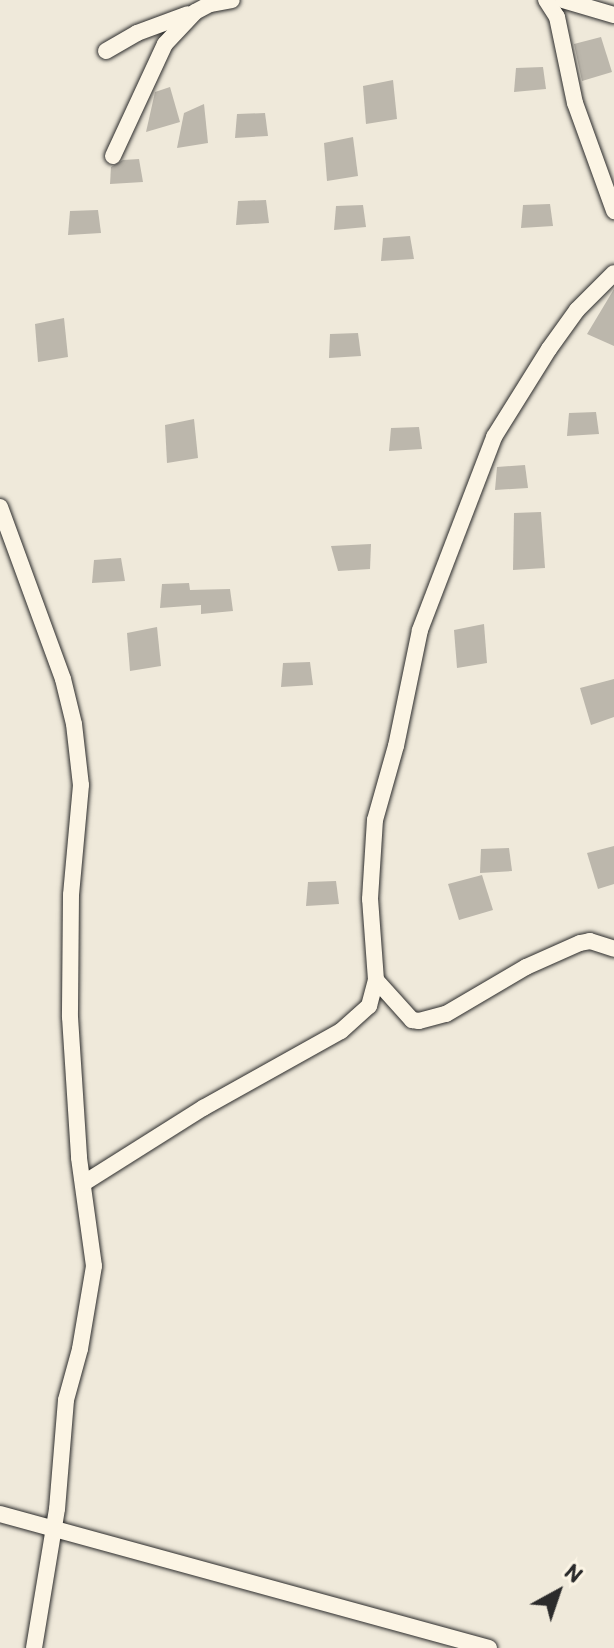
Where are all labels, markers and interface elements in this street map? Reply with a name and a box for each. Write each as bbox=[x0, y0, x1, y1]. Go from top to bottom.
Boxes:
north arrow bbox=[518, 1552, 598, 1632]
text: N bbox=[559, 1558, 588, 1588]

